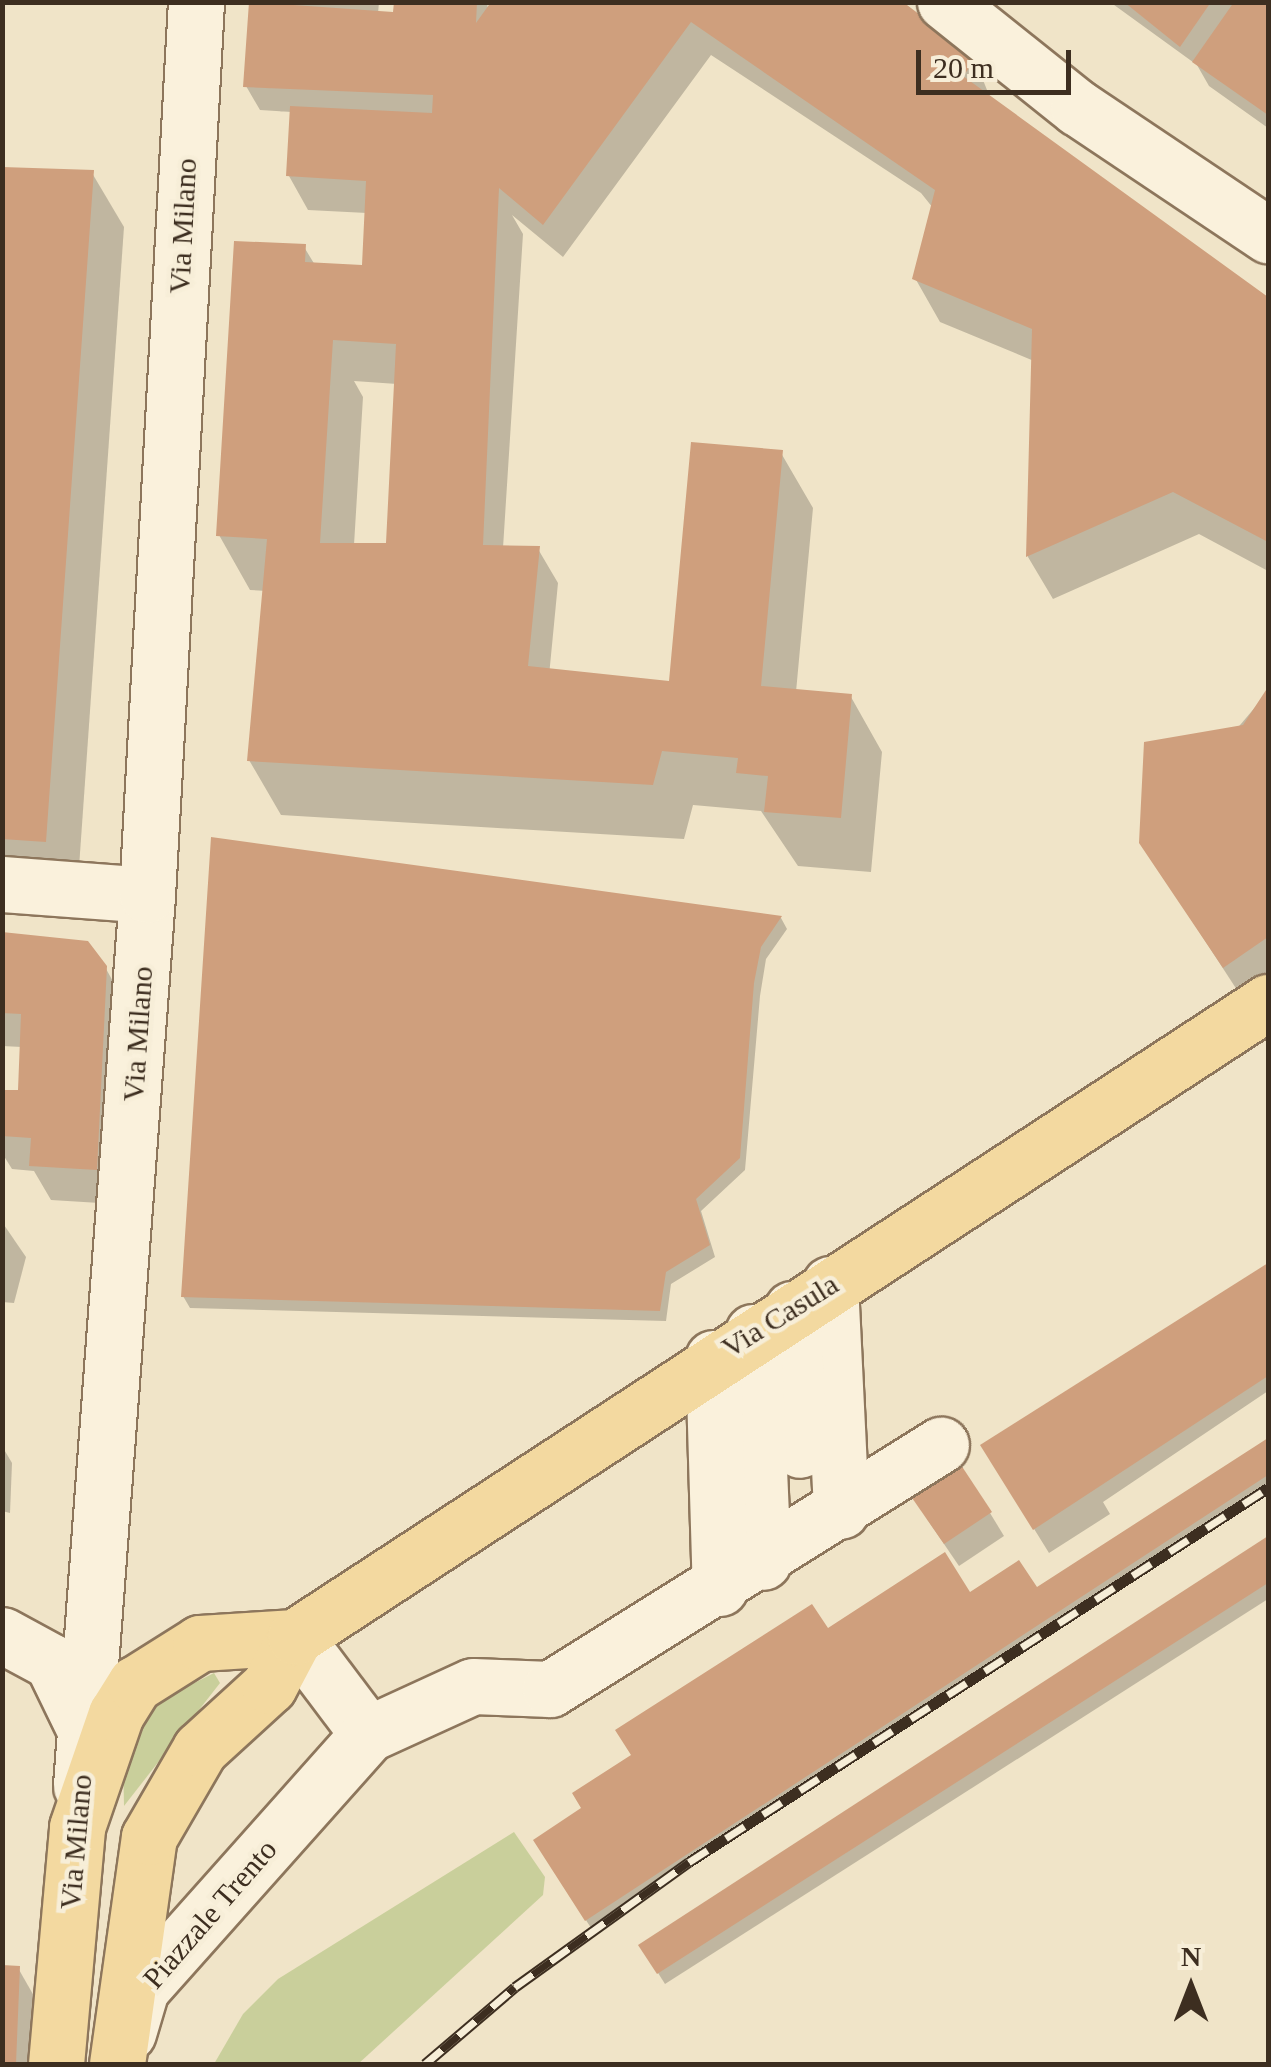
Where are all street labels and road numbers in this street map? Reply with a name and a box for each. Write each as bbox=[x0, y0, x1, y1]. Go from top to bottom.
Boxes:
street label: Via Milano bbox=[161, 157, 205, 295]
street label: Via Milano bbox=[115, 965, 161, 1103]
street label: Via Casula bbox=[715, 1266, 845, 1366]
street label: Via Milano bbox=[52, 1773, 100, 1911]
street label: Piazzale Trento bbox=[135, 1832, 285, 1996]

